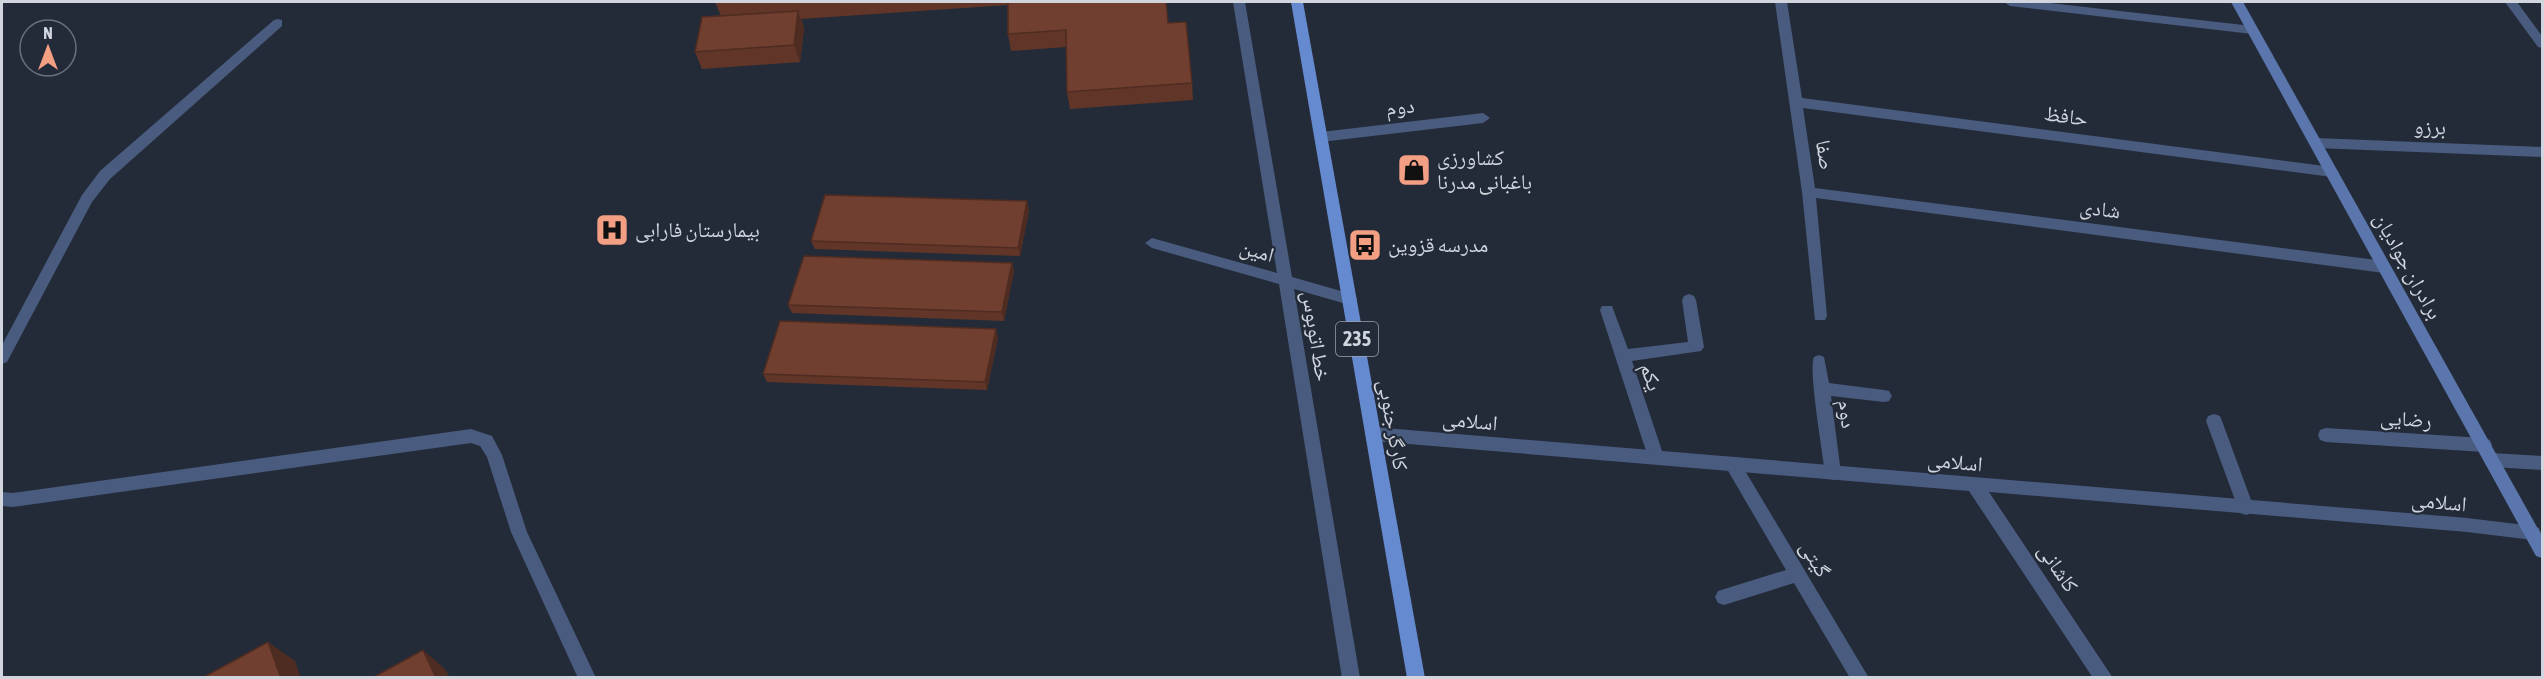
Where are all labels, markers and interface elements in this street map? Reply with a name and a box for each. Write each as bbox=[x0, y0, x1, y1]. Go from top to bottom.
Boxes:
north arrow bbox=[18, 18, 78, 78]
text: N bbox=[43, 24, 53, 42]
street label: دوم bbox=[1384, 93, 1416, 122]
street label: حافظ bbox=[2043, 100, 2089, 130]
street label: برزو bbox=[2414, 113, 2447, 139]
street label: صفا bbox=[1812, 138, 1840, 172]
place label: کشاورزی باغبانی مدرنا bbox=[1437, 145, 1532, 195]
shop icon: کشاورزی باغبانی مدرنا bbox=[1396, 152, 1432, 188]
street label: شادی bbox=[2078, 194, 2122, 223]
street label: برادران جوادیان bbox=[2369, 208, 2448, 323]
hospital icon: بیمارستان فارابی bbox=[594, 212, 630, 248]
place label: بیمارستان فارابی bbox=[635, 217, 760, 243]
bus stop icon: مدرسه قزوین bbox=[1347, 227, 1383, 263]
place label: مدرسه قزوین bbox=[1388, 232, 1488, 258]
street label: امین bbox=[1237, 234, 1277, 268]
street label: خط اتوبوس bbox=[1296, 289, 1336, 383]
road number: 235 bbox=[1336, 322, 1378, 356]
street label: یکم bbox=[1633, 360, 1668, 395]
street label: کارگر جنوبی bbox=[1372, 378, 1414, 473]
street label: دوم bbox=[1831, 398, 1862, 430]
street label: رضایی bbox=[2379, 404, 2433, 434]
street label: اسلامی bbox=[1441, 406, 1499, 436]
street label: اسلامی bbox=[1926, 447, 1984, 477]
street label: اسلامی bbox=[2410, 487, 2468, 517]
street label: گیتی bbox=[1794, 536, 1836, 582]
street label: کاشانی bbox=[2032, 539, 2084, 598]

